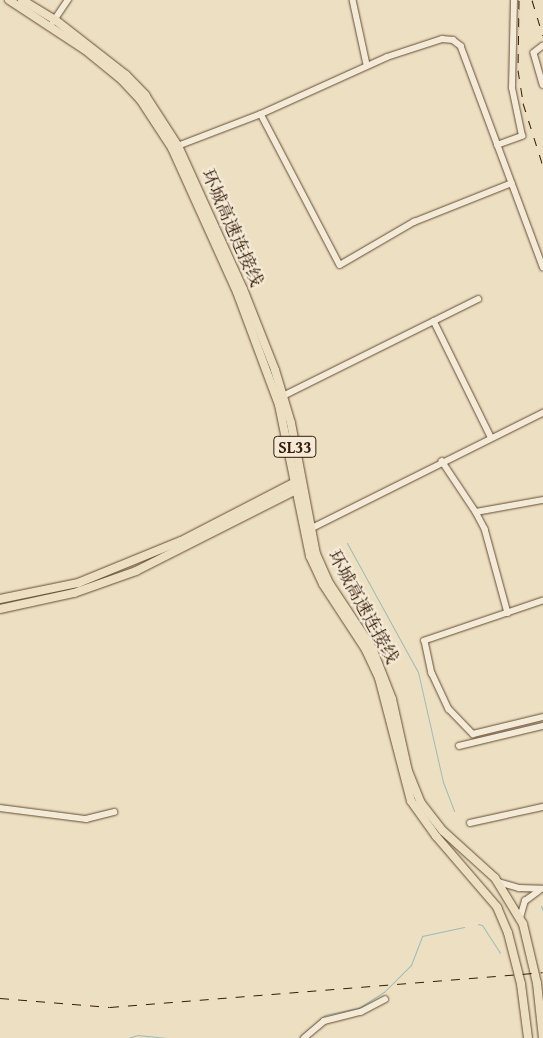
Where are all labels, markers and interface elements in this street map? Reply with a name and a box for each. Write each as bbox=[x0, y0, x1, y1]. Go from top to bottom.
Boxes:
street label: 环城高速连接线 bbox=[197, 166, 267, 290]
road number: SL33 bbox=[272, 434, 318, 461]
street label: 环城高速连接线 bbox=[323, 547, 403, 667]

